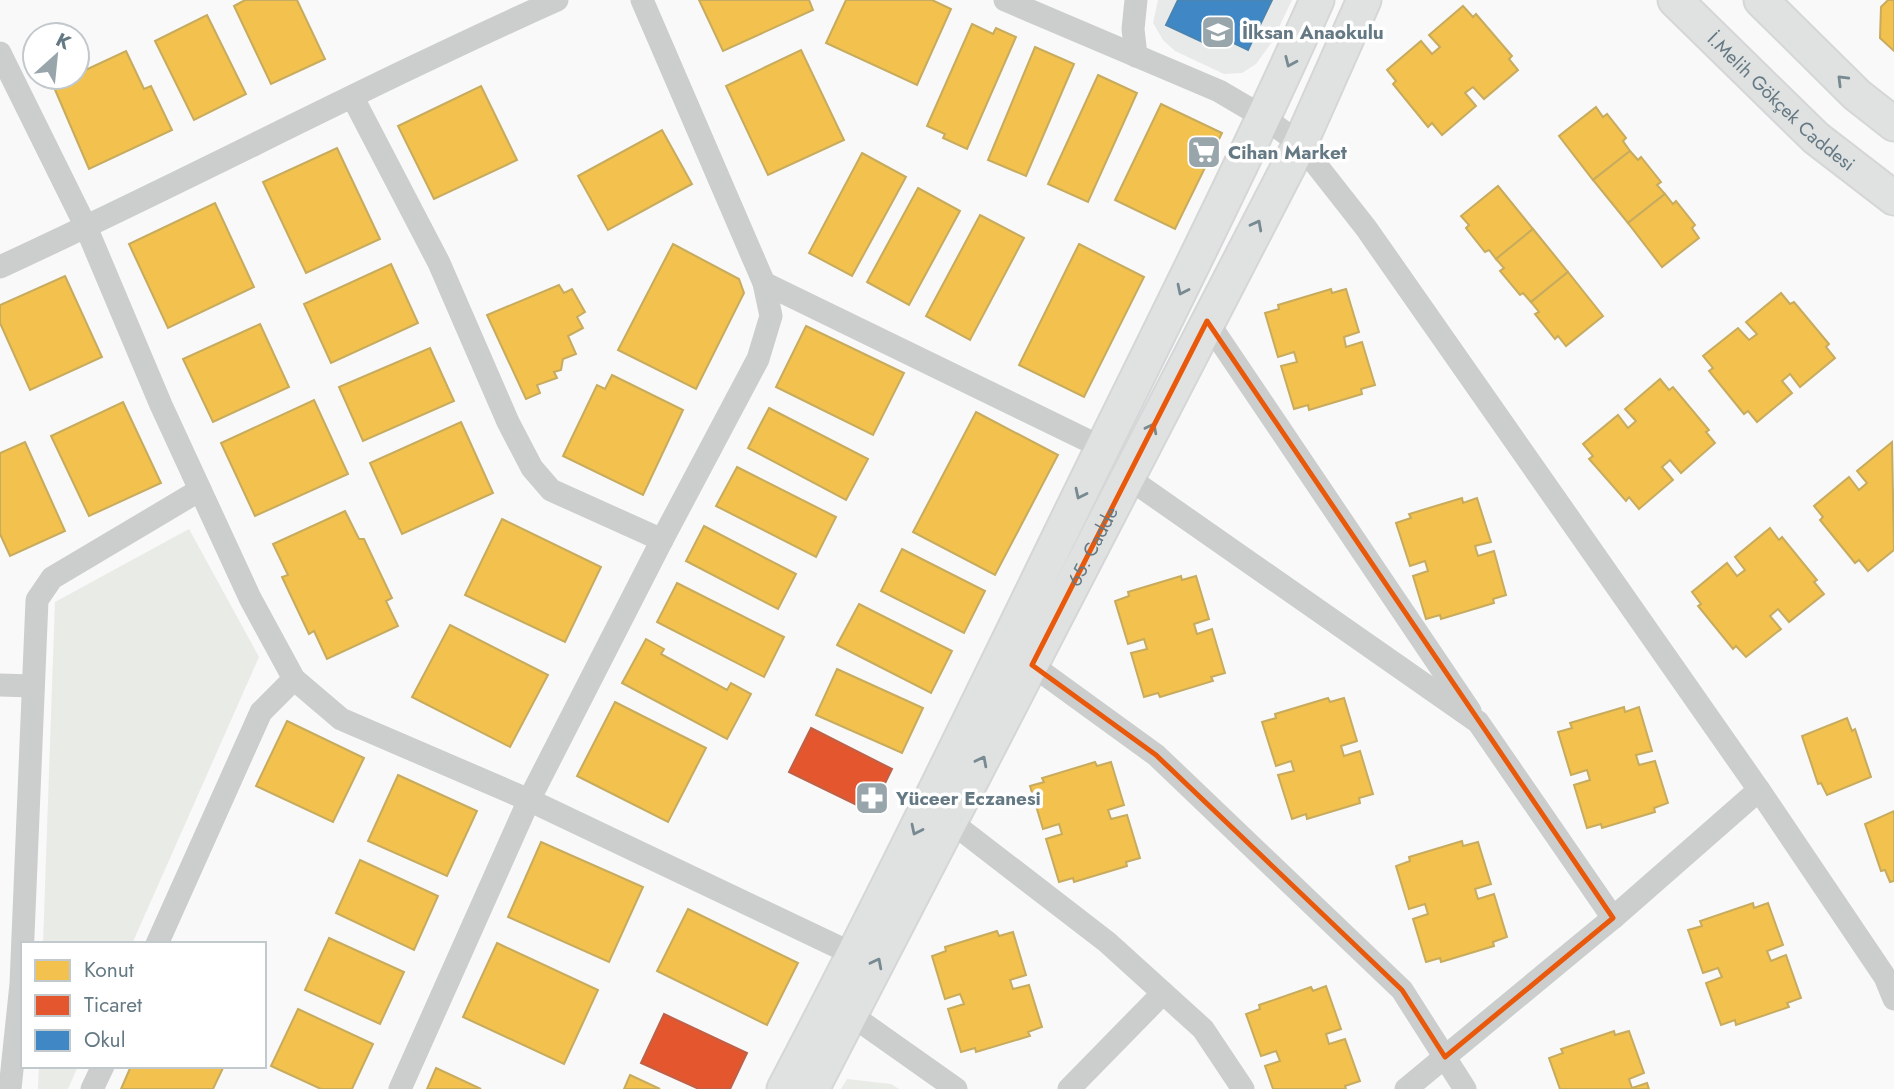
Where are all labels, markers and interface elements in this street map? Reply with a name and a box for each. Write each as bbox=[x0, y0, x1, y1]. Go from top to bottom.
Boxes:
school or university icon: İlksan Anaokulu bbox=[1199, 13, 1237, 51]
place label: İlksan Anaokulu bbox=[1242, 19, 1384, 46]
north arrow bbox=[21, 21, 91, 91]
text: K bbox=[51, 26, 76, 57]
street label: İ.Melih Gökçek Caddesi bbox=[1701, 26, 1861, 177]
one-way arrow bbox=[1284, 55, 1298, 68]
one-way arrow bbox=[1837, 76, 1850, 89]
supermarket icon: Cihan Market bbox=[1185, 133, 1223, 171]
place label: Cihan Market bbox=[1228, 139, 1347, 166]
one-way arrow bbox=[1248, 220, 1262, 233]
one-way arrow bbox=[1176, 283, 1190, 295]
one-way arrow bbox=[1144, 422, 1158, 435]
one-way arrow bbox=[1075, 487, 1089, 499]
street label: 65. Cadde bbox=[1061, 501, 1125, 591]
one-way arrow bbox=[973, 756, 987, 768]
pharmacy icon: Yüceer Eczanesi bbox=[853, 779, 891, 817]
place label: Yüceer Eczanesi bbox=[895, 785, 1041, 812]
one-way arrow bbox=[910, 823, 924, 835]
legend bbox=[21, 942, 266, 1068]
text: Konut bbox=[84, 955, 134, 985]
one-way arrow bbox=[868, 958, 882, 970]
text: Ticaret bbox=[84, 990, 142, 1020]
text: Okul bbox=[84, 1025, 125, 1055]

